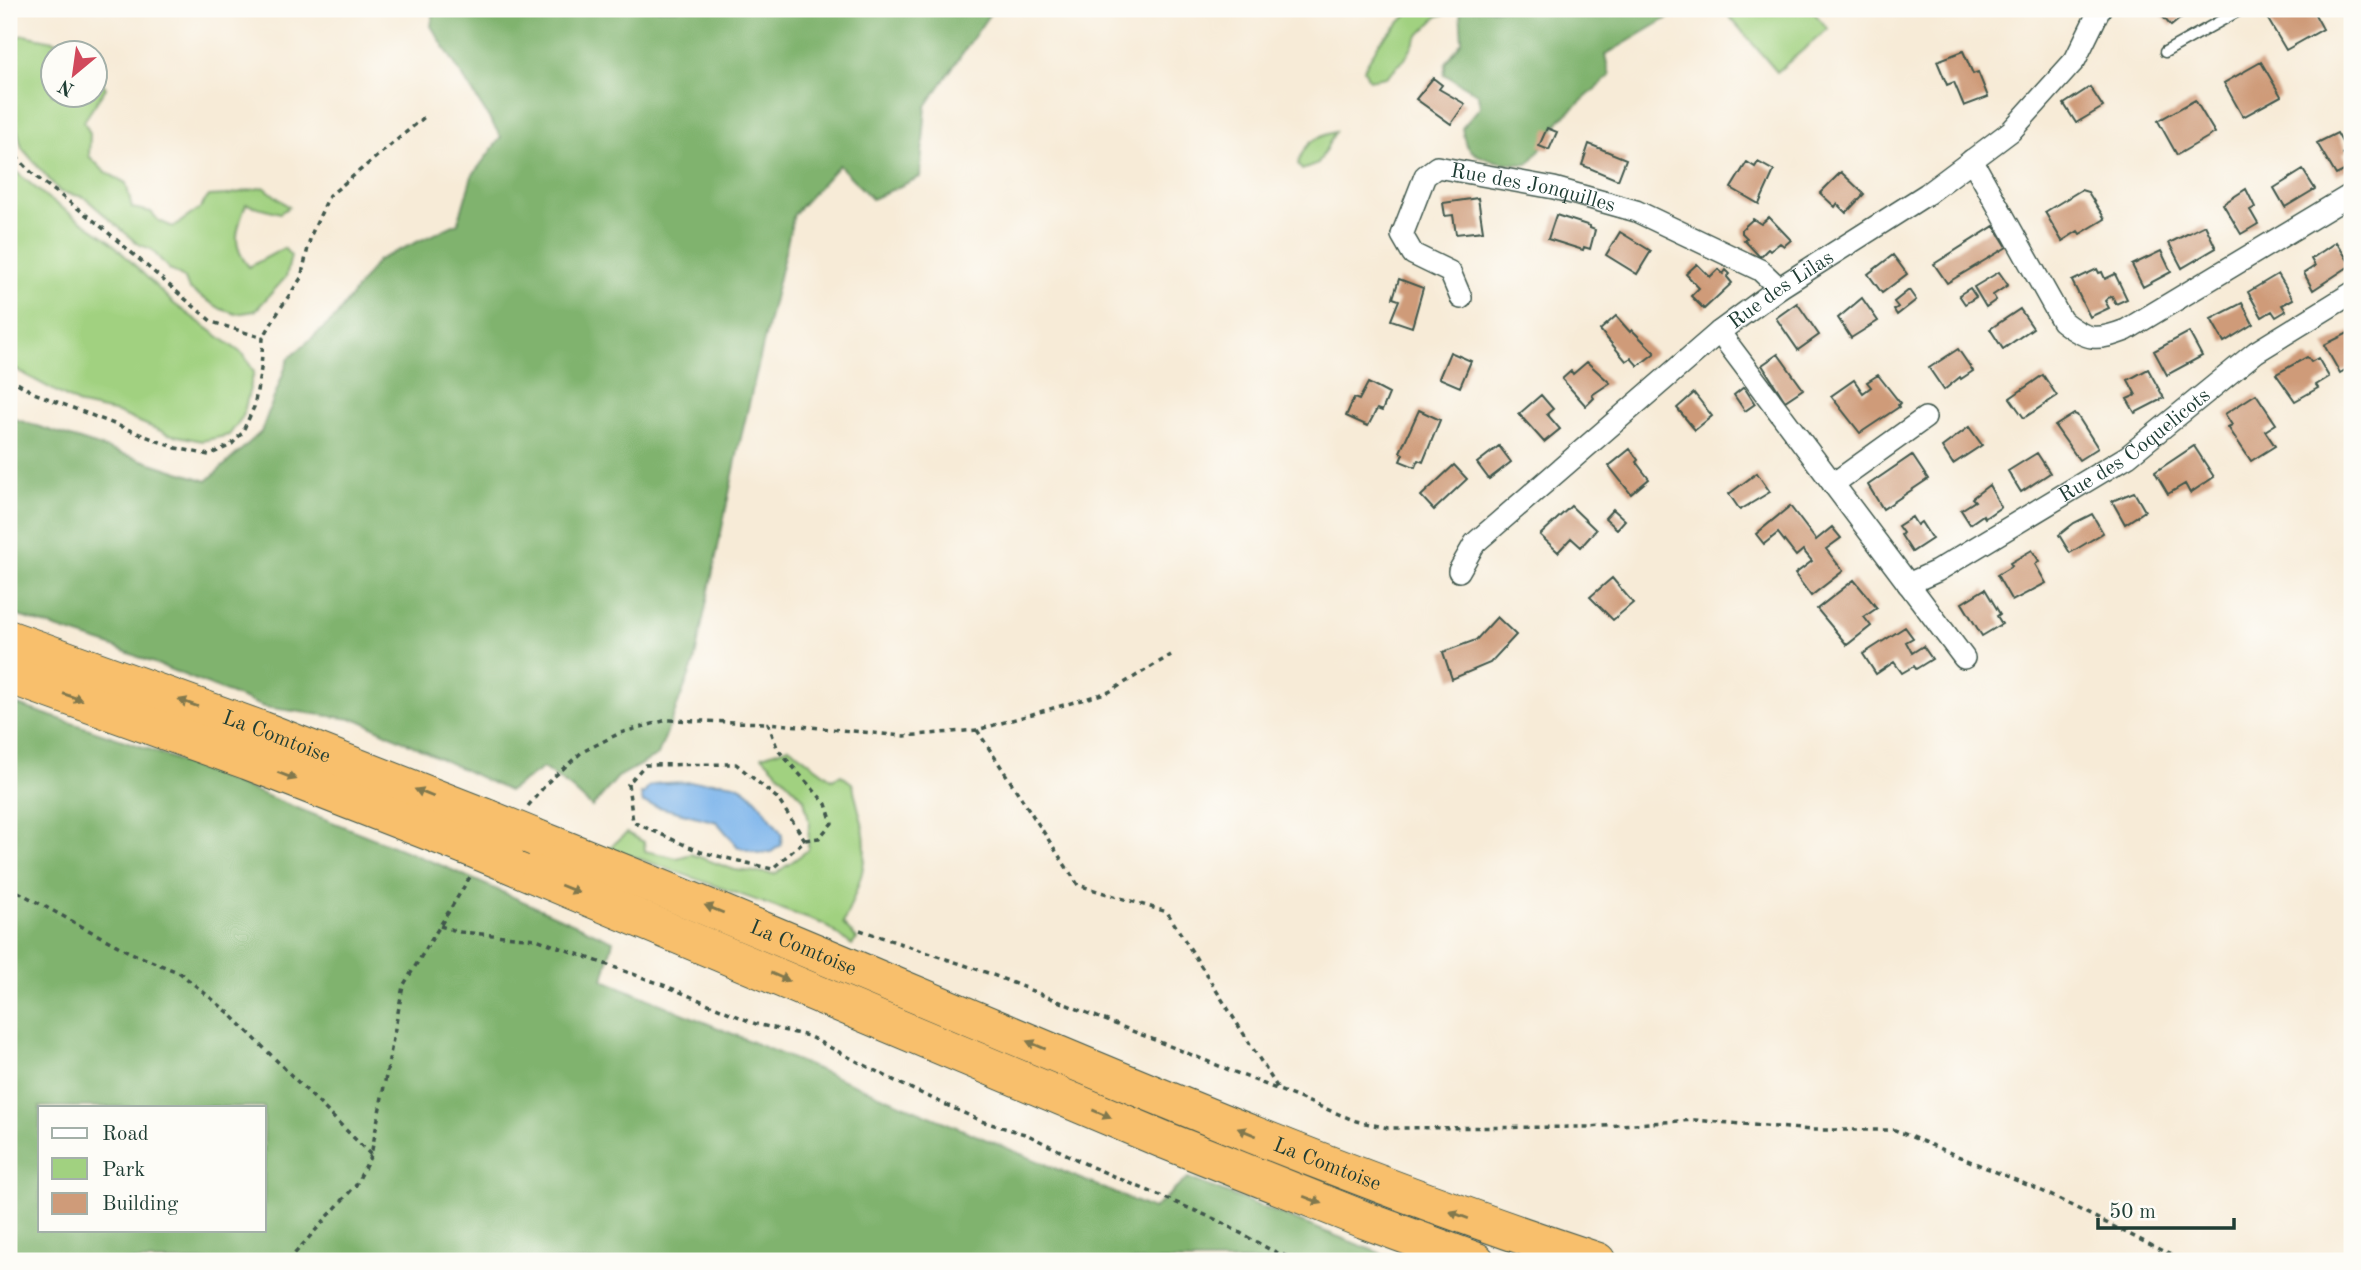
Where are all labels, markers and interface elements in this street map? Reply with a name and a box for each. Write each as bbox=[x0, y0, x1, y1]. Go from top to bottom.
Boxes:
north arrow bbox=[38, 38, 108, 108]
text: N bbox=[56, 75, 78, 99]
street label: Rue des Jonquilles bbox=[1449, 161, 1618, 217]
street label: Rue des Lilas bbox=[1725, 247, 1838, 333]
street label: Rue des Coquelicots bbox=[2056, 385, 2214, 507]
one-way arrow bbox=[63, 692, 84, 703]
one-way arrow bbox=[178, 697, 199, 708]
street label: La Comtoise bbox=[220, 708, 333, 768]
one-way arrow bbox=[276, 770, 297, 781]
one-way arrow bbox=[413, 787, 434, 798]
one-way arrow bbox=[560, 883, 581, 894]
one-way arrow bbox=[703, 903, 724, 914]
street label: La Comtoise bbox=[746, 917, 860, 980]
one-way arrow bbox=[770, 971, 791, 982]
one-way arrow bbox=[1026, 1039, 1047, 1050]
legend bbox=[38, 1106, 266, 1232]
one-way arrow bbox=[1092, 1108, 1112, 1120]
text: Road bbox=[102, 1124, 149, 1145]
one-way arrow bbox=[1236, 1126, 1257, 1137]
street label: La Comtoise bbox=[1270, 1135, 1384, 1195]
text: Park bbox=[102, 1160, 145, 1181]
scale bar bbox=[2098, 1186, 2235, 1230]
text: Building bbox=[102, 1194, 179, 1215]
one-way arrow bbox=[1302, 1195, 1323, 1206]
text: 50 m bbox=[2109, 1202, 2156, 1223]
one-way arrow bbox=[1448, 1209, 1469, 1220]

